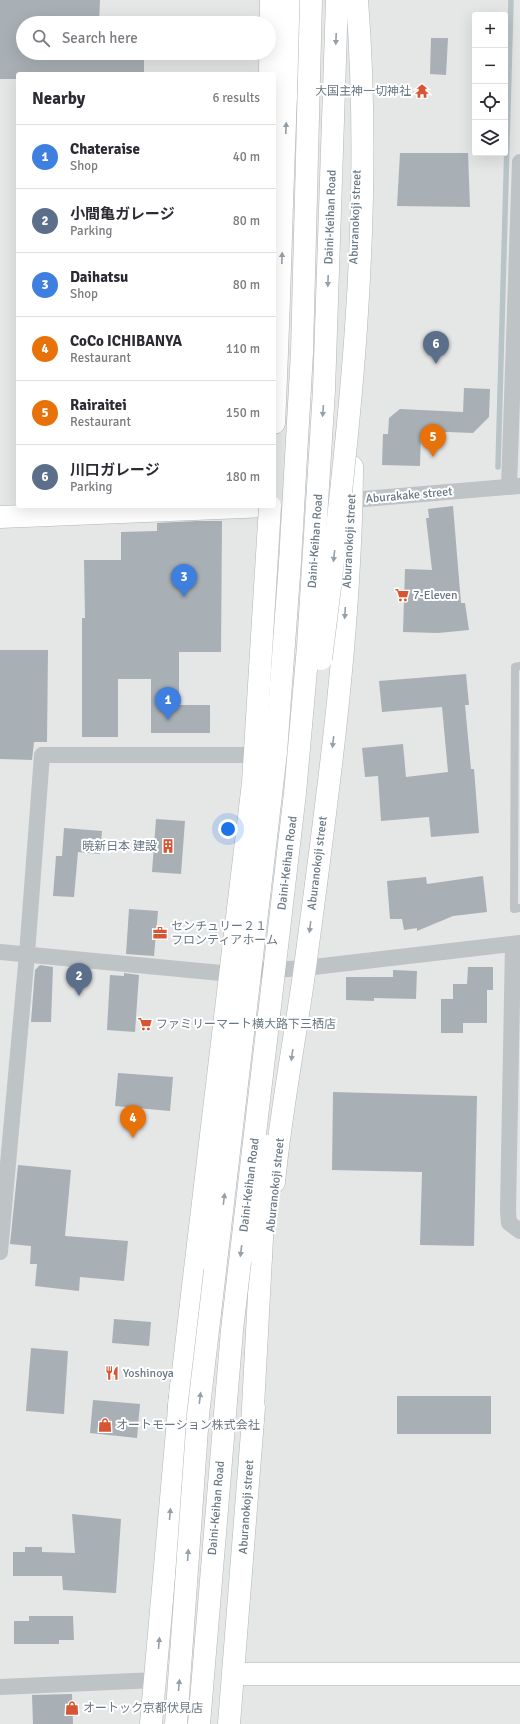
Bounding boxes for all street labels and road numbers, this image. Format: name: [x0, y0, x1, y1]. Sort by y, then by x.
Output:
street label: Daini-Keihan Road: [321, 169, 340, 265]
street label: Aburanokoji street: [346, 170, 365, 265]
street label: Aburakake street: [365, 484, 453, 507]
street label: Daini-Keihan Road: [305, 493, 326, 589]
street label: Aburanokoji street: [340, 493, 359, 589]
street label: Daini-Keihan Road: [274, 815, 301, 911]
street label: Aburanokoji street: [304, 815, 331, 911]
street label: Daini-Keihan Road: [236, 1137, 263, 1233]
street label: Aburanokoji street: [263, 1137, 288, 1233]
street label: Aburanokoji street: [236, 1459, 257, 1555]
street label: Daini-Keihan Road: [205, 1460, 228, 1556]

